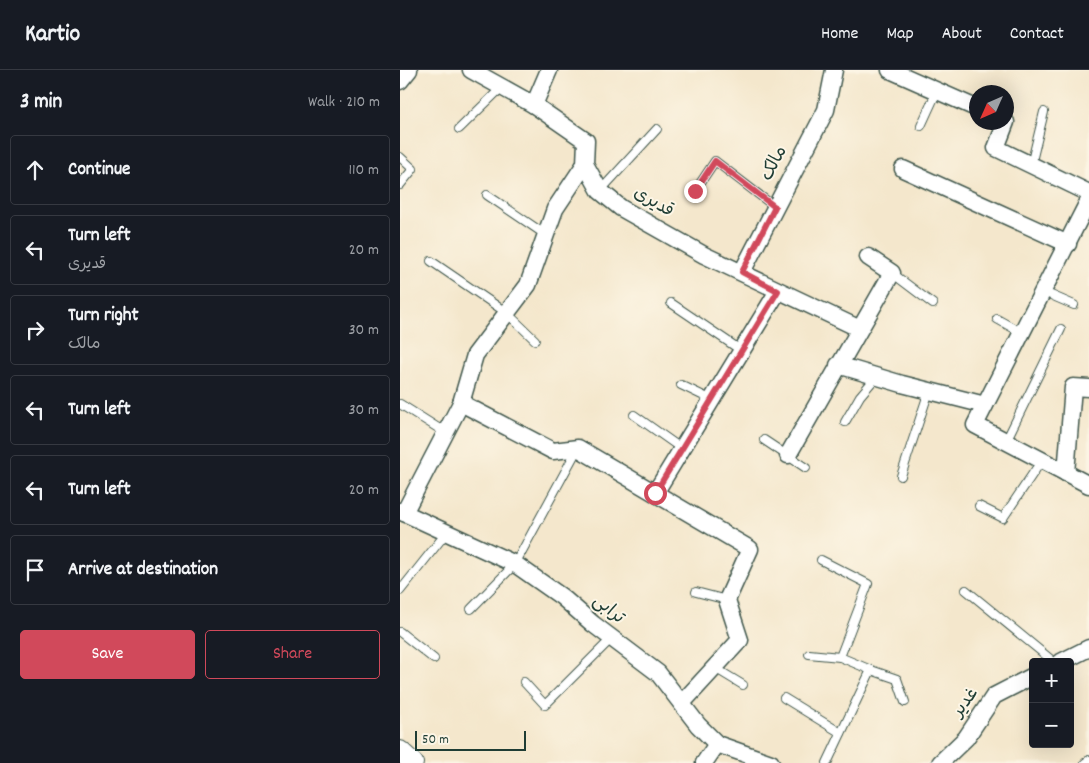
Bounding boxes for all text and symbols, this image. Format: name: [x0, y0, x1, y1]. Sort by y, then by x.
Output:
text: Kartio: [25, 18, 80, 52]
text: Home: [821, 22, 858, 47]
text: Map: [886, 22, 914, 47]
text: About: [942, 22, 982, 47]
text: Contact: [1010, 22, 1064, 47]
north arrow: [969, 85, 1014, 130]
text: 3 min: [20, 88, 62, 118]
text: Walk · 210 m: [308, 91, 380, 114]
street label: مالک: [756, 142, 794, 186]
icon: ahead: [21, 156, 49, 184]
text: Continue: [68, 157, 130, 184]
text: 110 m: [349, 159, 379, 182]
route end: [684, 180, 707, 203]
street label: قدیری: [628, 181, 678, 225]
text: Turn left: [68, 223, 131, 250]
icon: left: [21, 236, 49, 264]
text: 20 m: [349, 239, 379, 262]
text: قدیری: [68, 253, 106, 276]
text: Turn right: [68, 303, 139, 330]
icon: right: [21, 316, 49, 344]
text: 30 m: [349, 319, 379, 342]
text: مالک: [68, 333, 100, 356]
icon: left: [21, 396, 49, 424]
text: Turn left: [68, 397, 131, 424]
text: 30 m: [349, 399, 379, 422]
icon: left: [21, 476, 49, 504]
text: Turn left: [68, 477, 131, 504]
text: 20 m: [349, 479, 379, 502]
route start: [644, 482, 667, 505]
icon: arrive: [21, 556, 49, 584]
text: Arrive at destination: [68, 557, 218, 584]
street label: ترابی: [587, 589, 630, 631]
button: Save: [20, 630, 195, 679]
button: Share: [205, 630, 380, 679]
map controls: [1029, 658, 1074, 748]
button: +: [1029, 658, 1074, 703]
street label: غدیر: [945, 683, 985, 725]
button: −: [1029, 703, 1074, 748]
scale bar: [415, 728, 526, 751]
text: 50 m: [422, 730, 449, 750]

